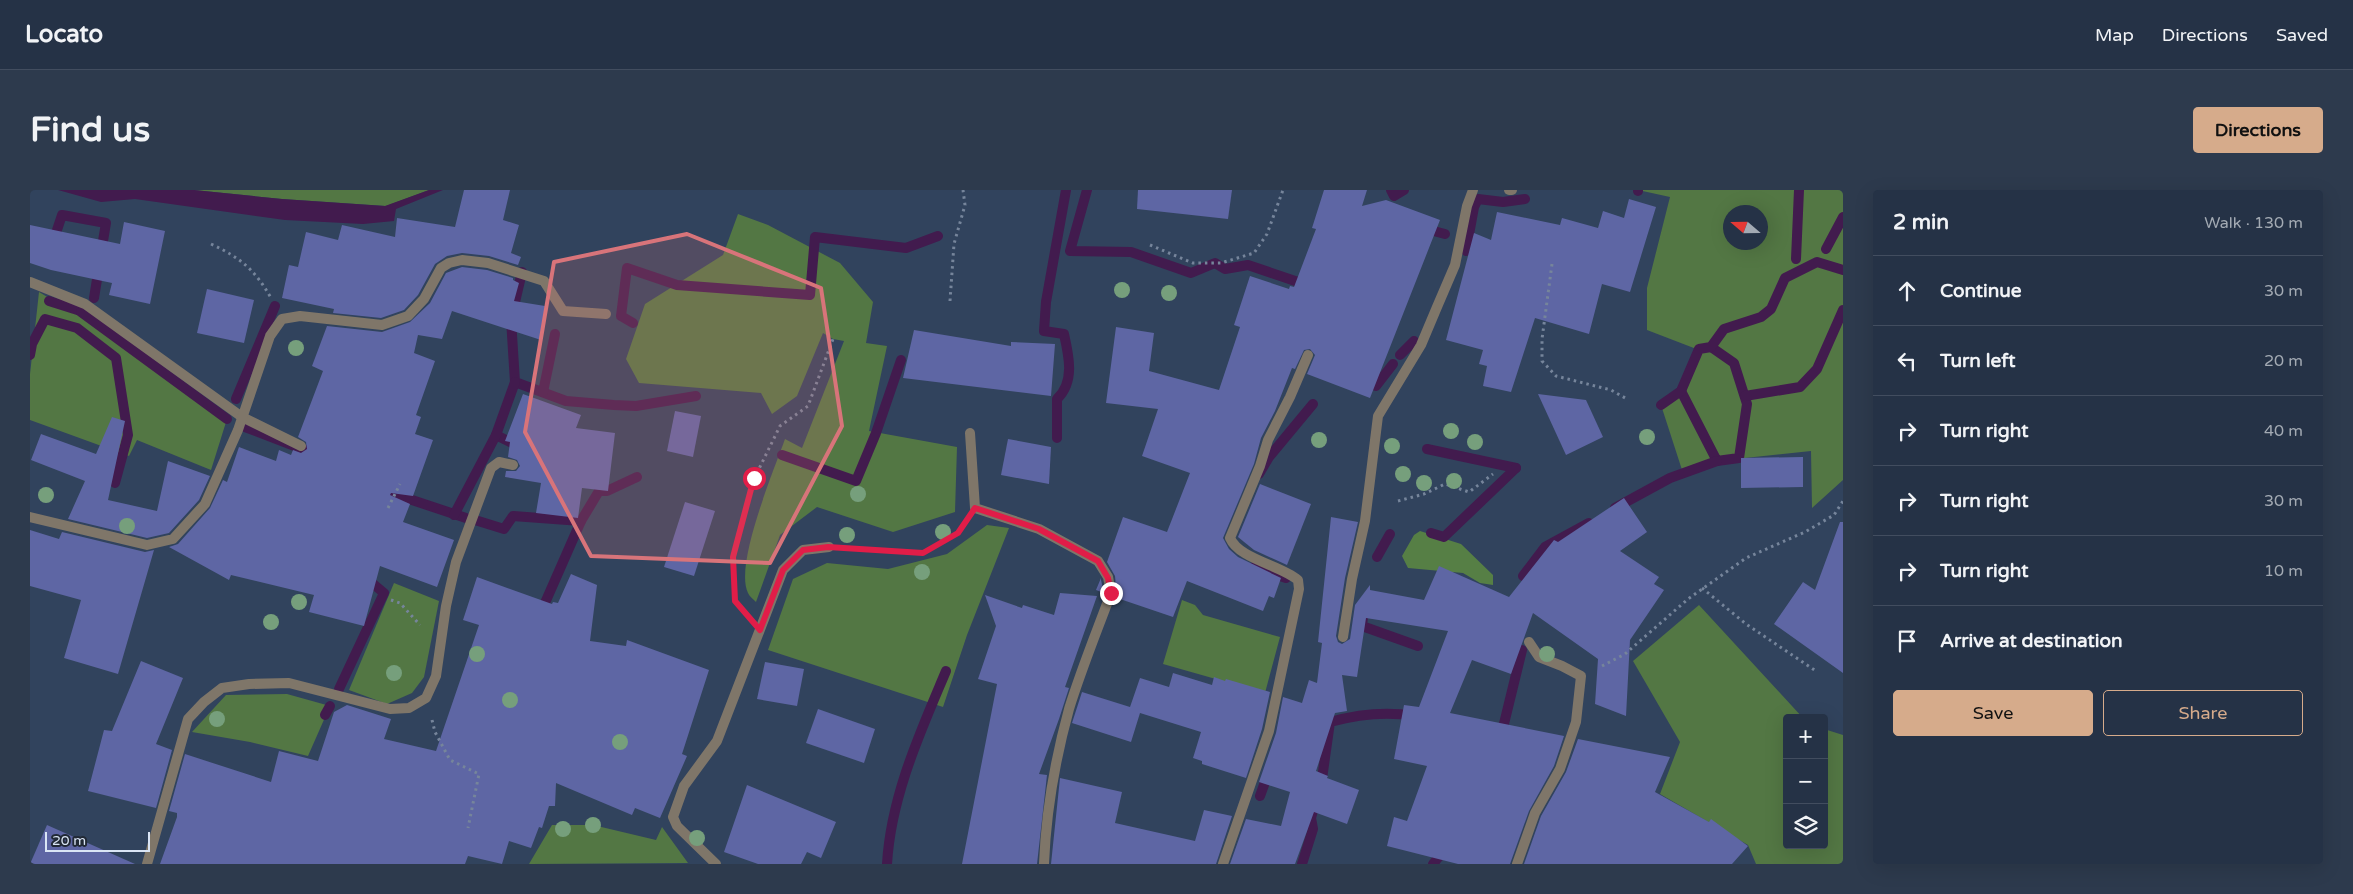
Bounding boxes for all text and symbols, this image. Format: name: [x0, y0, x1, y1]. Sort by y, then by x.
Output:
text: Locato: [25, 20, 103, 49]
text: Map: [2095, 24, 2134, 46]
text: Directions: [2162, 24, 2248, 46]
text: Saved: [2276, 24, 2328, 46]
button: Directions: [2193, 107, 2323, 153]
text: Find us: [30, 109, 150, 151]
north arrow: [1723, 205, 1768, 250]
text: 2 min: [1893, 210, 1949, 235]
text: Walk · 130 m: [2204, 213, 2303, 233]
icon: ahead: [1893, 277, 1921, 305]
text: Continue: [1940, 280, 2022, 302]
text: 30 m: [2264, 281, 2303, 301]
icon: left: [1893, 347, 1921, 375]
text: Turn left: [1940, 350, 2016, 372]
text: 20 m: [2264, 351, 2303, 371]
icon: right: [1893, 417, 1921, 445]
text: Turn right: [1940, 420, 2028, 442]
text: 40 m: [2264, 421, 2303, 441]
route start: [743, 467, 766, 490]
icon: right: [1893, 487, 1921, 515]
text: Turn right: [1940, 490, 2028, 512]
text: 30 m: [2264, 491, 2303, 511]
icon: right: [1893, 557, 1921, 585]
text: Turn right: [1940, 560, 2028, 582]
text: 10 m: [2264, 561, 2303, 581]
route end: [1100, 582, 1123, 605]
icon: arrive: [1893, 627, 1921, 655]
text: Arrive at destination: [1940, 630, 2123, 652]
button: Save: [1893, 690, 2093, 736]
button: Share: [2103, 690, 2303, 736]
map controls: [1783, 714, 1828, 849]
button: +: [1783, 714, 1828, 759]
button: −: [1783, 759, 1828, 804]
button: layers: [1783, 804, 1828, 849]
scale bar: [45, 829, 150, 852]
text: 20 m: [52, 832, 86, 849]

